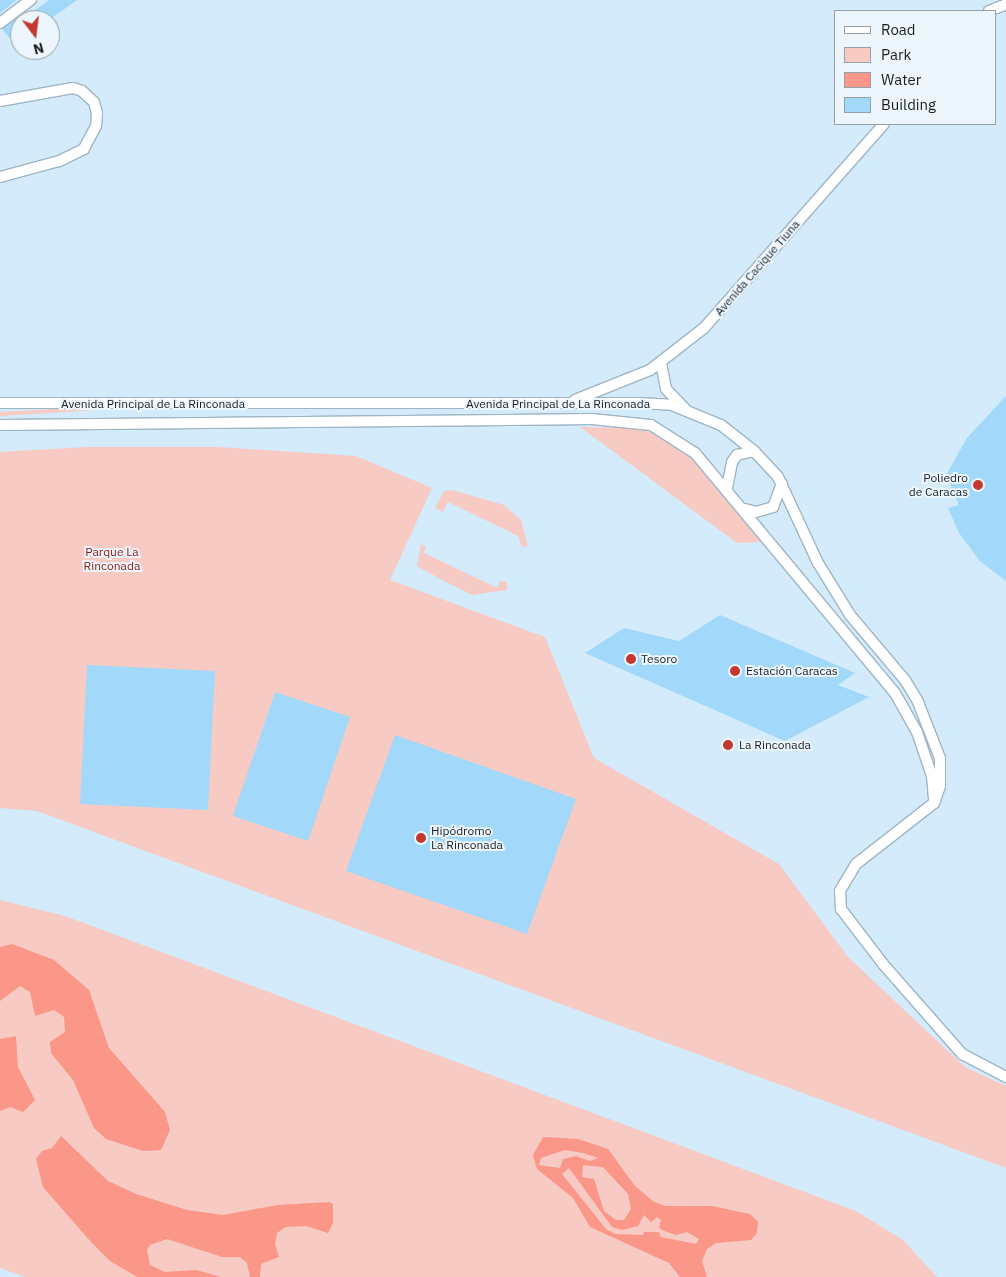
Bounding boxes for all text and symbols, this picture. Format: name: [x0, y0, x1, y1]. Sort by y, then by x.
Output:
north arrow: [10, 10, 60, 60]
legend: [834, 10, 996, 125]
text: Road: [881, 20, 916, 39]
text: N: [31, 39, 46, 59]
text: Park: [881, 45, 911, 64]
text: Water: [881, 70, 921, 89]
text: Building: [881, 95, 936, 114]
street label: Avenida Cacique Tiuna: [712, 217, 802, 319]
street label: Avenida Principal de La Rinconada: [61, 397, 245, 411]
street label: Avenida Principal de La Rinconada: [466, 397, 650, 411]
place label: Poliedro de Caracas: [909, 471, 968, 499]
marker: Poliedro de Caracas: [972, 479, 984, 491]
park label: Parque La Rinconada: [84, 545, 140, 573]
place label: Tesoro: [641, 652, 677, 666]
marker: Tesoro: [625, 653, 637, 665]
marker: Estación Caracas: [728, 664, 742, 678]
place label: Estación Caracas: [746, 664, 838, 678]
marker: La Rinconada: [721, 738, 735, 752]
place label: La Rinconada: [739, 738, 811, 752]
place label: Hipódromo La Rinconada: [431, 824, 503, 852]
marker: Hipódromo La Rinconada: [415, 832, 427, 844]

